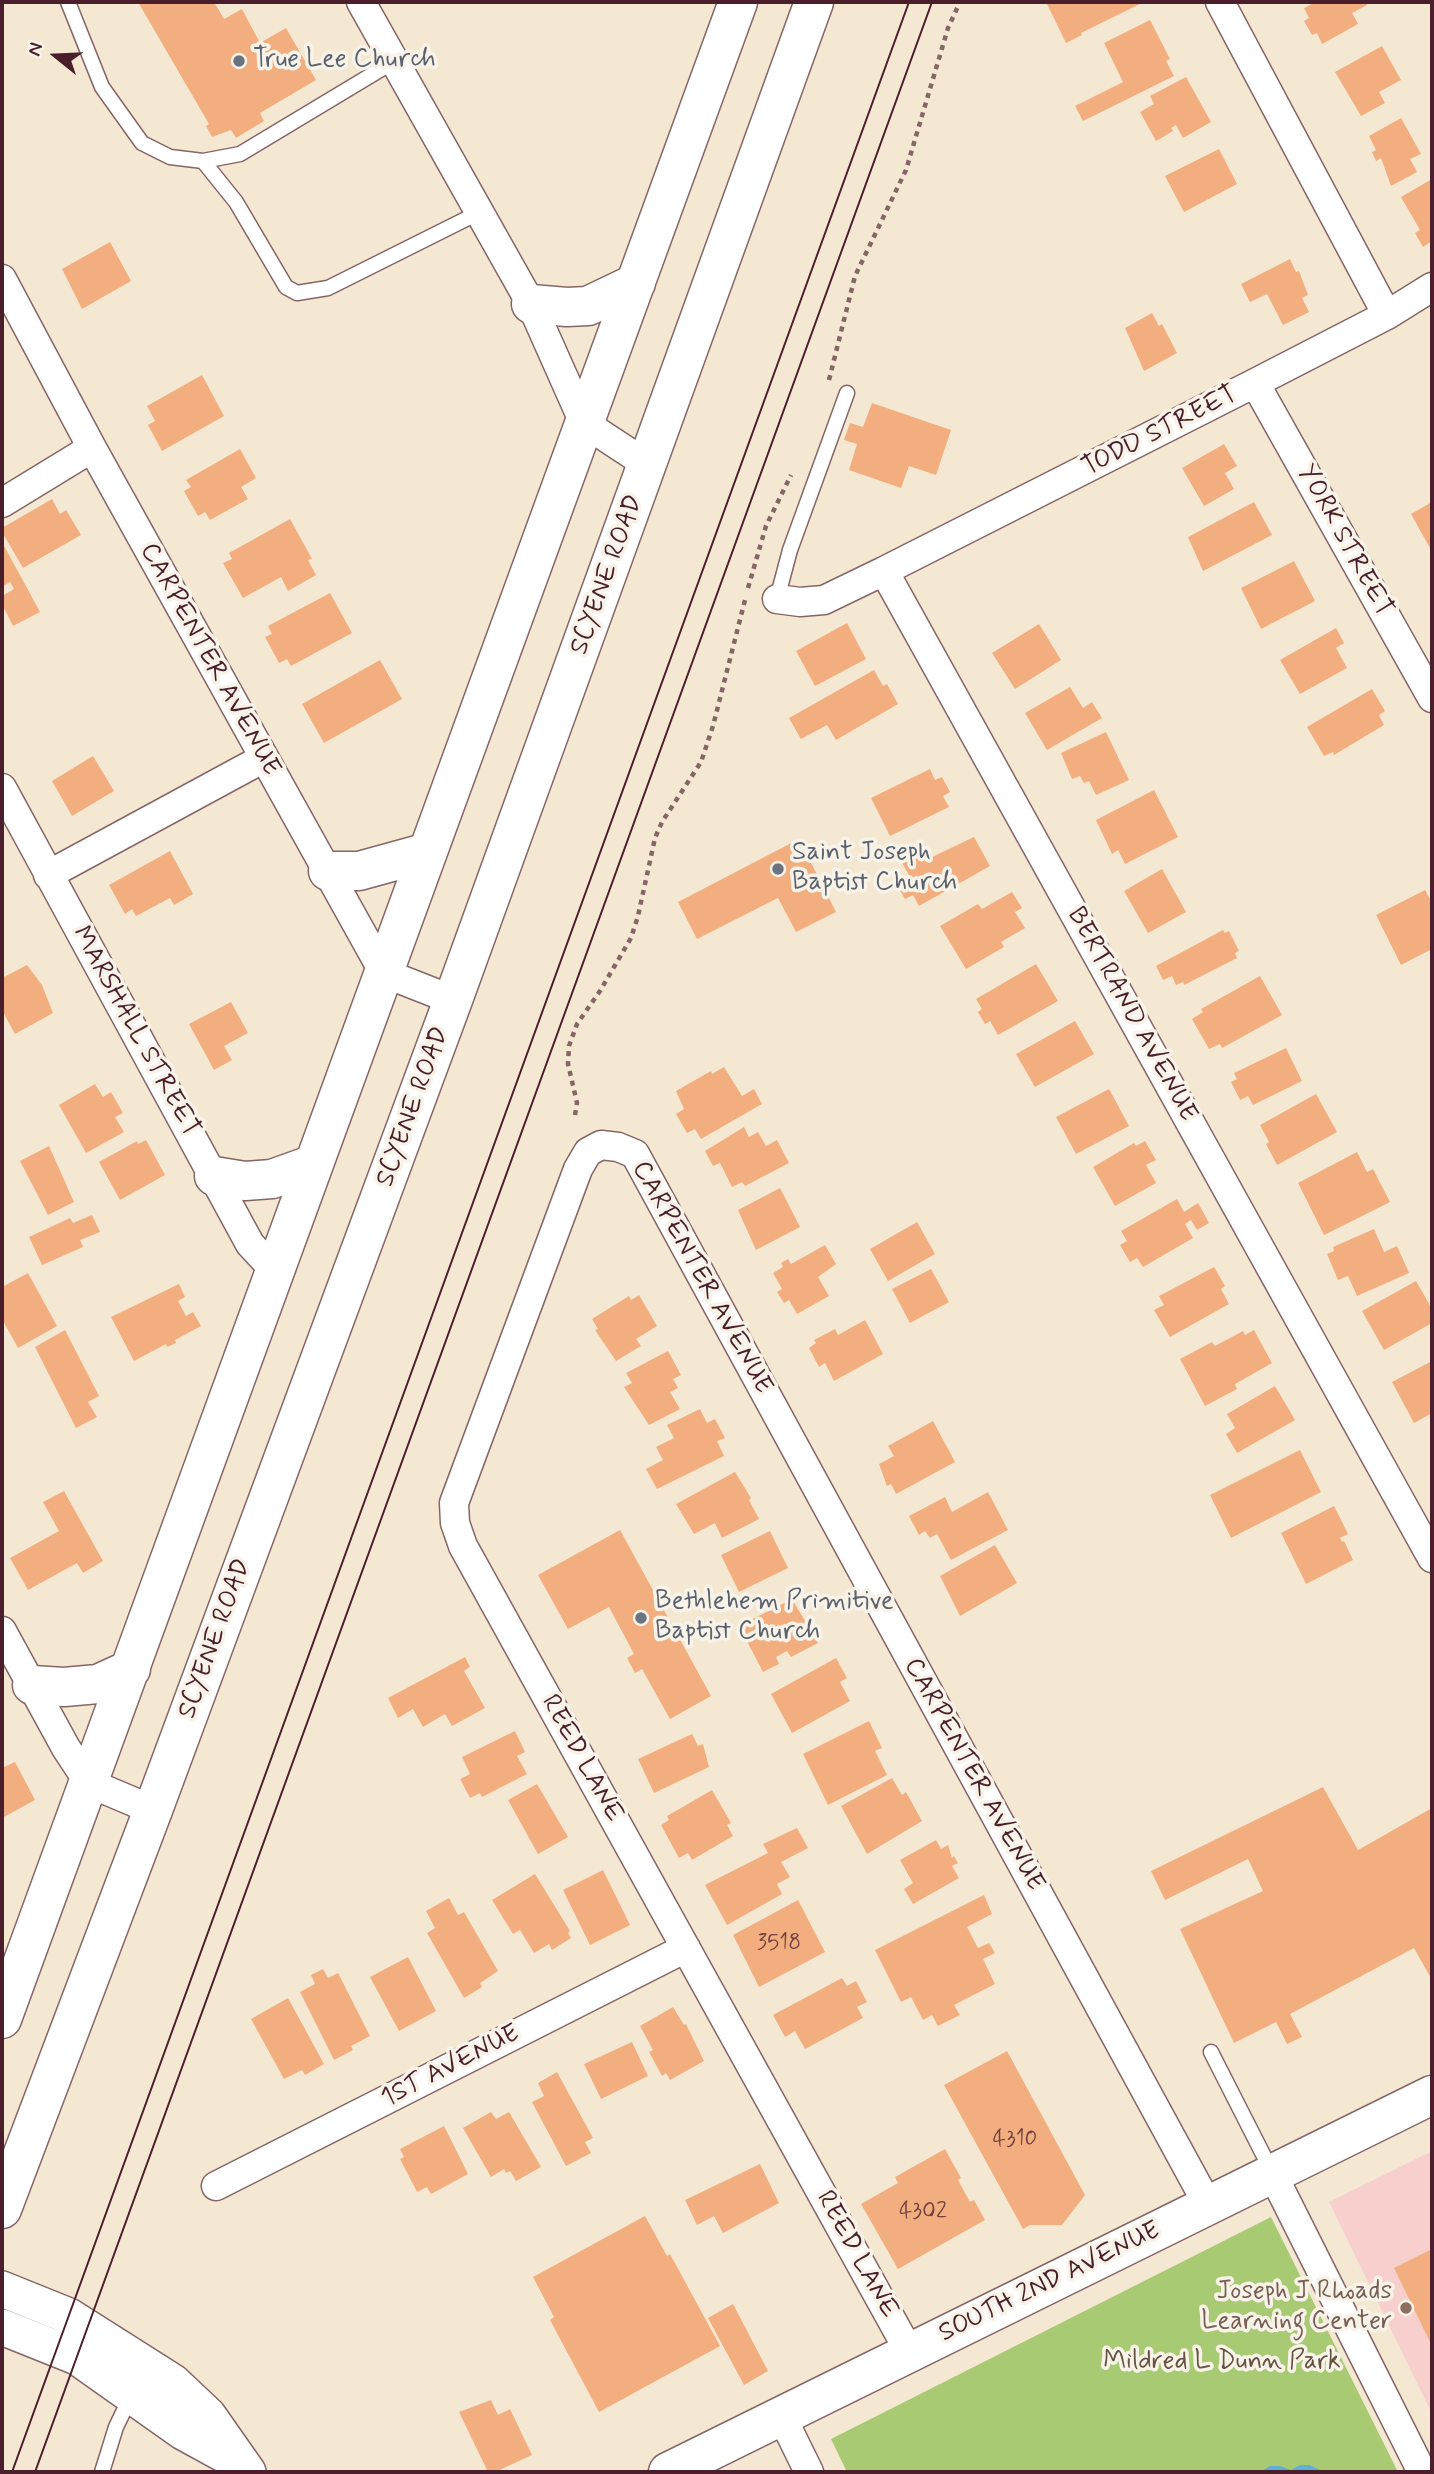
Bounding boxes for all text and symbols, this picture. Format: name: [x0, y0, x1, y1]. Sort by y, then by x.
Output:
north arrow: [21, 21, 91, 91]
text: N: [22, 39, 49, 59]
place label: True Lee Church: [253, 45, 436, 77]
marker: True Lee Church: [231, 53, 247, 69]
street label: TODD STREET: [1077, 380, 1243, 484]
street label: YORK STREET: [1289, 459, 1399, 623]
street label: SCYENE ROAD: [565, 491, 651, 659]
street label: CARPENTER AVENUE: [132, 538, 286, 782]
place label: Saint Joseph Baptist Church: [792, 838, 957, 900]
marker: Saint Joseph Baptist Church: [770, 861, 786, 877]
street label: BERTRAND AVENUE: [1059, 902, 1203, 1128]
street label: MARSHALL STREET: [64, 921, 206, 1143]
street label: SCYENE ROAD: [371, 1023, 457, 1191]
street label: CARPENTER AVENUE: [624, 1156, 778, 1400]
street label: SCYENE ROAD: [173, 1555, 259, 1723]
place label: Bethlehem Primitive Baptist Church: [655, 1587, 893, 1648]
marker: Bethlehem Primitive Baptist Church: [633, 1610, 649, 1626]
street label: CARPENTER AVENUE: [896, 1653, 1050, 1897]
street label: REED LANE: [533, 1690, 629, 1828]
house number: 3518: [757, 1930, 801, 1958]
street label: 1ST AVENUE: [377, 2019, 525, 2115]
house number: 4310: [993, 2126, 1037, 2154]
street label: REED LANE: [808, 2186, 904, 2324]
house number: 4302: [899, 2198, 947, 2226]
street label: SOUTH 2ND AVENUE: [934, 2216, 1166, 2350]
place label: Joseph J Rhoads Learning Center: [1201, 2277, 1392, 2338]
marker: Joseph J Rhoads Learning Center: [1398, 2300, 1414, 2316]
park label: Mildred L Dunn Park: [1103, 2347, 1341, 2379]

